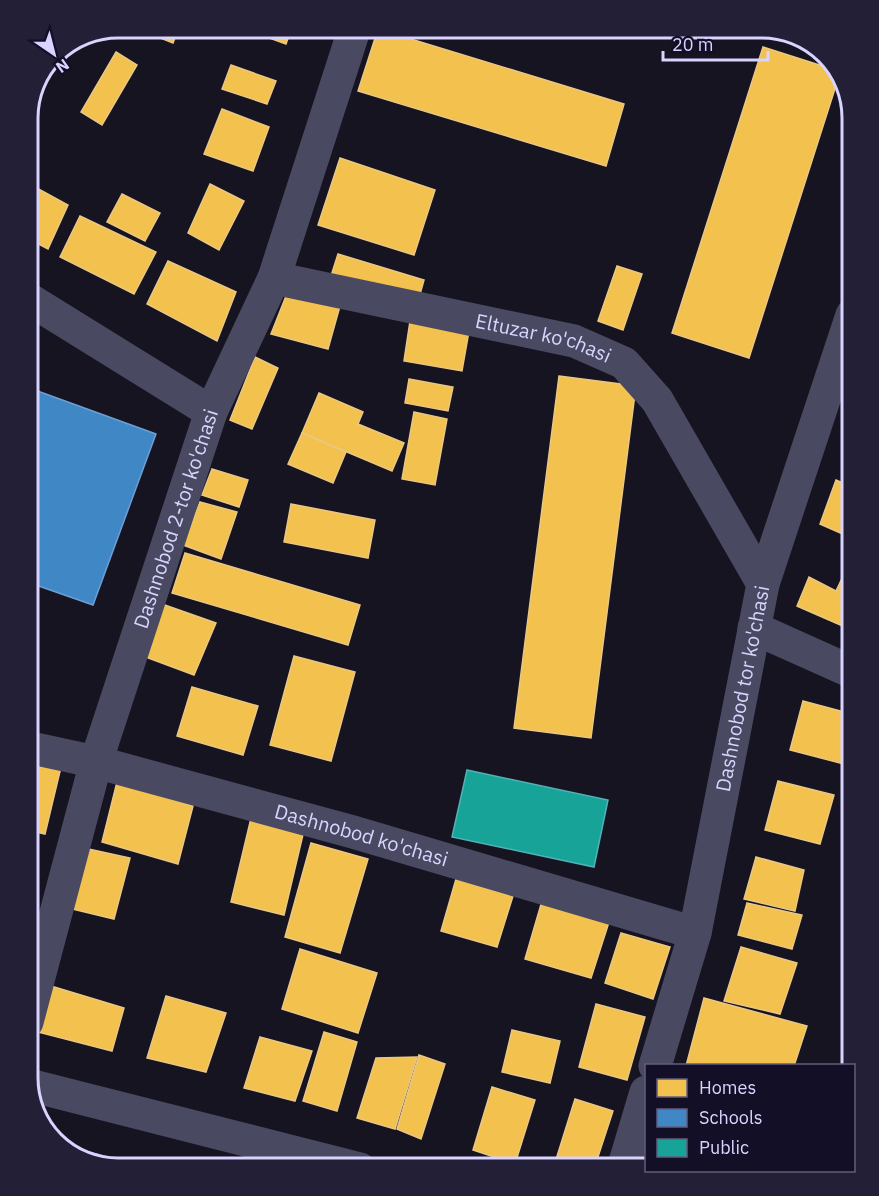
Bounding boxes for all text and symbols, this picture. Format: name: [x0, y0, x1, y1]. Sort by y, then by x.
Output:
north arrow: [24, 24, 84, 84]
scale bar: [663, 24, 768, 62]
text: 20 m: [672, 33, 714, 56]
text: N: [52, 55, 73, 78]
street label: Eltuzar ko'chasi: [473, 307, 616, 369]
street label: Dashnobod 2-tor ko'chasi: [127, 405, 224, 632]
street label: Dashnobod tor ko'chasi: [709, 583, 775, 794]
street label: Dashnobod ko'chasi: [272, 797, 452, 872]
legend: [645, 1064, 855, 1172]
text: Homes: [699, 1076, 756, 1099]
text: Schools: [699, 1106, 763, 1129]
text: Public: [699, 1136, 749, 1159]

